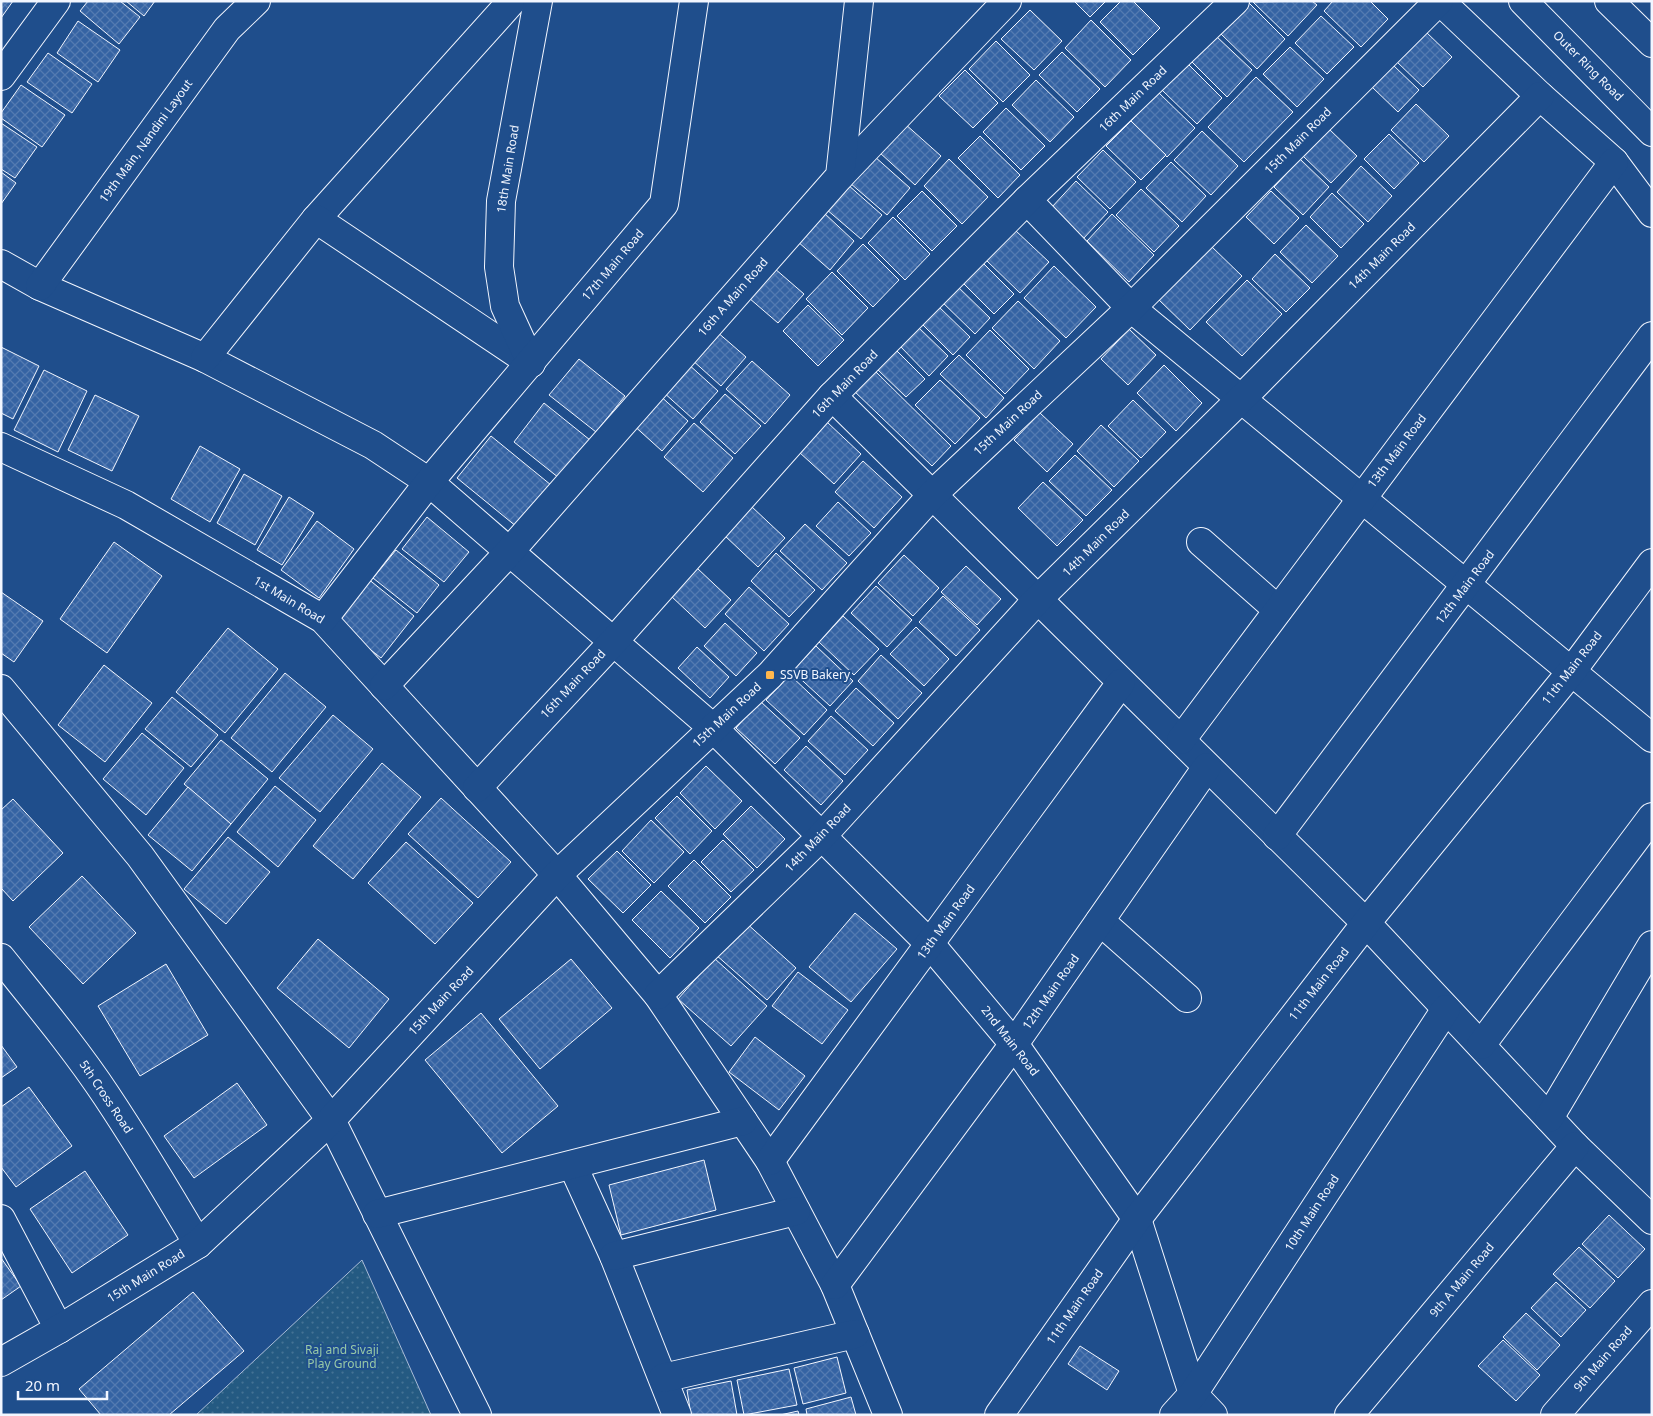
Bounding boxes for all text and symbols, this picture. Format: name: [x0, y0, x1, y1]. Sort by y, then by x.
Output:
street label: Outer Ring Road: [1549, 27, 1627, 105]
street label: 16th Main Road: [1095, 62, 1170, 136]
street label: 19th Main, Nandini Layout: [95, 75, 197, 206]
street label: 15th Main Road: [1260, 103, 1335, 178]
street label: 18th Main Road: [492, 124, 523, 214]
street label: 14th Main Road: [1344, 218, 1419, 293]
street label: 17th Main Road: [578, 225, 648, 304]
street label: 16th A Main Road: [694, 254, 772, 340]
street label: 16th Main Road: [808, 346, 882, 421]
street label: 15th Main Road: [969, 386, 1046, 459]
street label: 13th Main Road: [1363, 410, 1430, 491]
street label: 14th Main Road: [1058, 505, 1133, 580]
street label: 12th Main Road: [1431, 546, 1498, 627]
street label: 1st Main Road: [251, 572, 328, 627]
street label: 11th Main Road: [1538, 628, 1606, 708]
street label: 16th Main Road: [536, 645, 609, 722]
place label: SSVB Bakery: [780, 666, 851, 683]
marker: SSVB Bakery: [764, 669, 776, 681]
street label: 15th Main Road: [688, 678, 765, 751]
street label: 14th Main Road: [781, 800, 855, 875]
street label: 13th Main Road: [913, 881, 979, 963]
street label: 11th Main Road: [1285, 944, 1353, 1024]
street label: 12th Main Road: [1018, 951, 1083, 1033]
street label: 15th Main Road: [404, 962, 477, 1039]
street label: 2nd Main Road: [978, 1002, 1043, 1079]
street label: 5th Cross Road: [76, 1057, 137, 1137]
street label: 10th Main Road: [1280, 1171, 1343, 1255]
street label: 9th A Main Road: [1425, 1239, 1498, 1321]
street label: 15th Main Road: [104, 1245, 188, 1306]
street label: 11th Main Road: [1042, 1266, 1107, 1348]
street label: 9th Main Road: [1569, 1322, 1636, 1395]
park label: Raj and Sivaji Play Ground: [305, 1341, 379, 1372]
scale bar: [18, 1368, 106, 1400]
text: 20 m: [25, 1375, 60, 1395]

